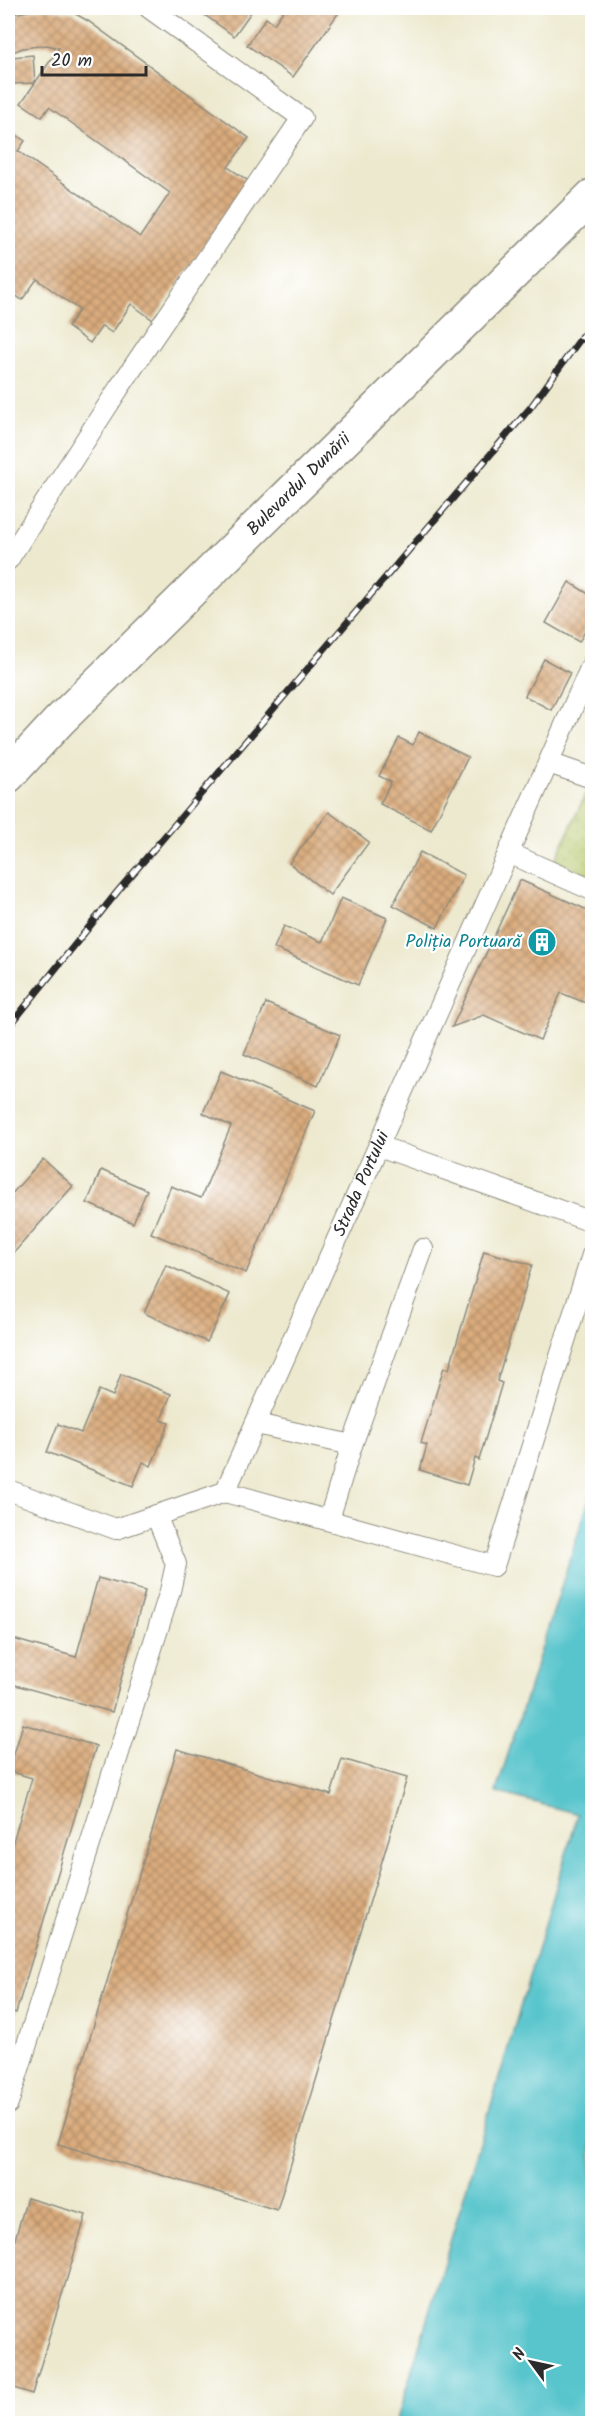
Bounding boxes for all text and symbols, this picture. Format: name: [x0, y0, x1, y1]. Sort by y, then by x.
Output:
scale bar: [42, 39, 146, 77]
text: 20 m: [51, 47, 92, 76]
street label: Bulevardul Dunării: [240, 426, 359, 543]
building icon: Poliția Portuară: [526, 926, 558, 958]
place label: Poliția Portuară: [405, 928, 522, 957]
street label: Strada Portului: [326, 1126, 398, 1241]
north arrow: [501, 2332, 561, 2392]
text: N: [506, 2344, 533, 2366]

